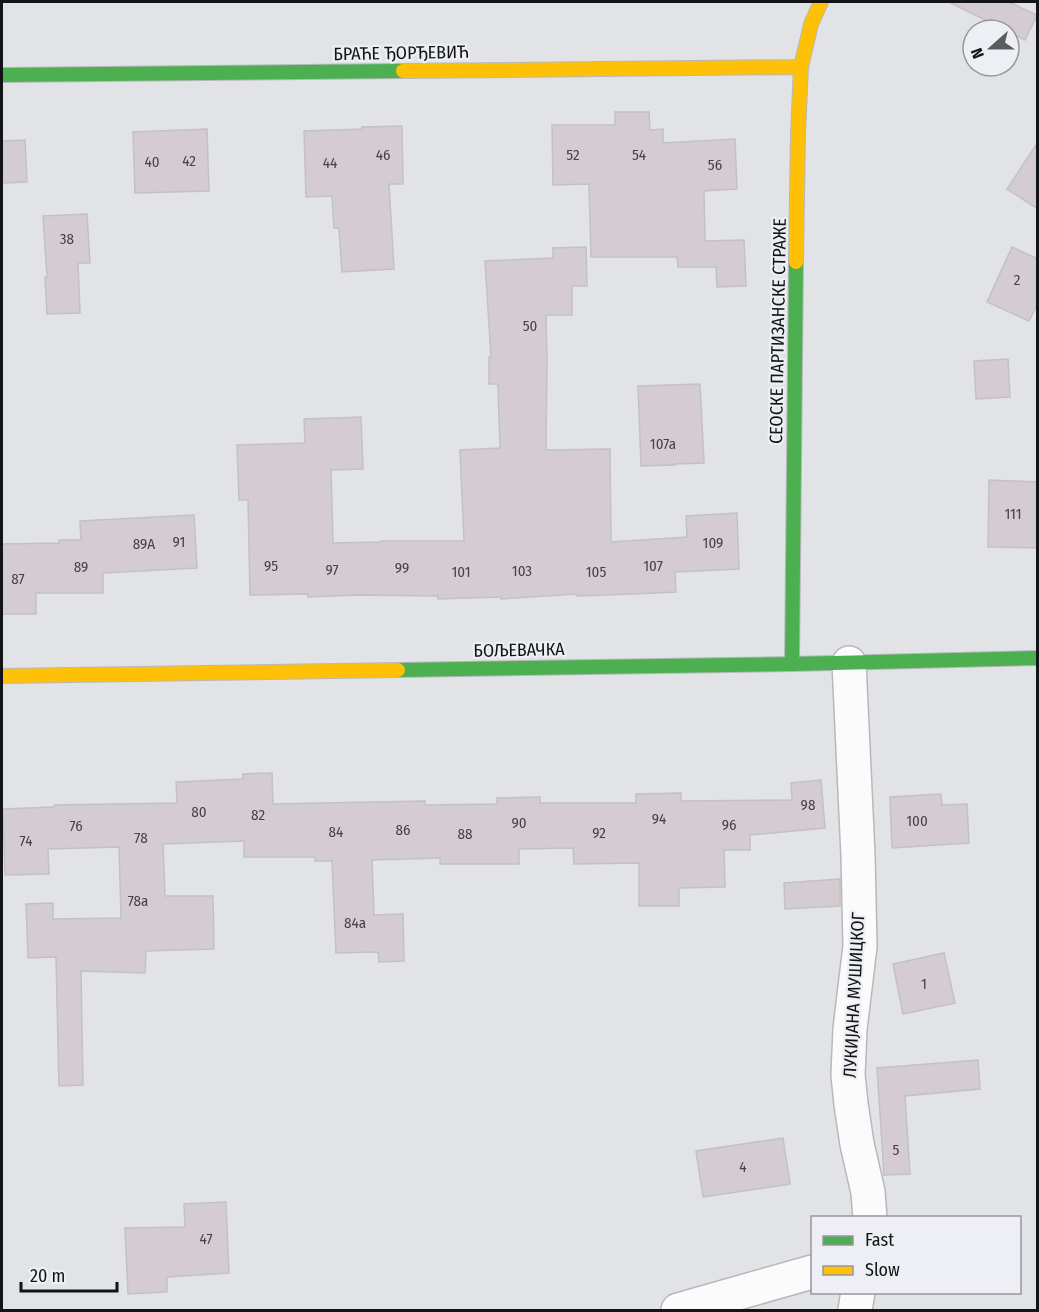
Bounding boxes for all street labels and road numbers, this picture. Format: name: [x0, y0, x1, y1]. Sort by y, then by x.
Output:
street label: БРАЋЕ ЂОРЂЕВИЋ: [333, 41, 469, 65]
street label: СЕОСКЕ ПАРТИЗАНСКЕ СТРАЖЕ: [765, 218, 791, 444]
street label: БОЉЕВАЧКА: [473, 638, 565, 662]
street label: ЛУКИЈАНА МУШИЦКОГ: [839, 911, 869, 1078]

